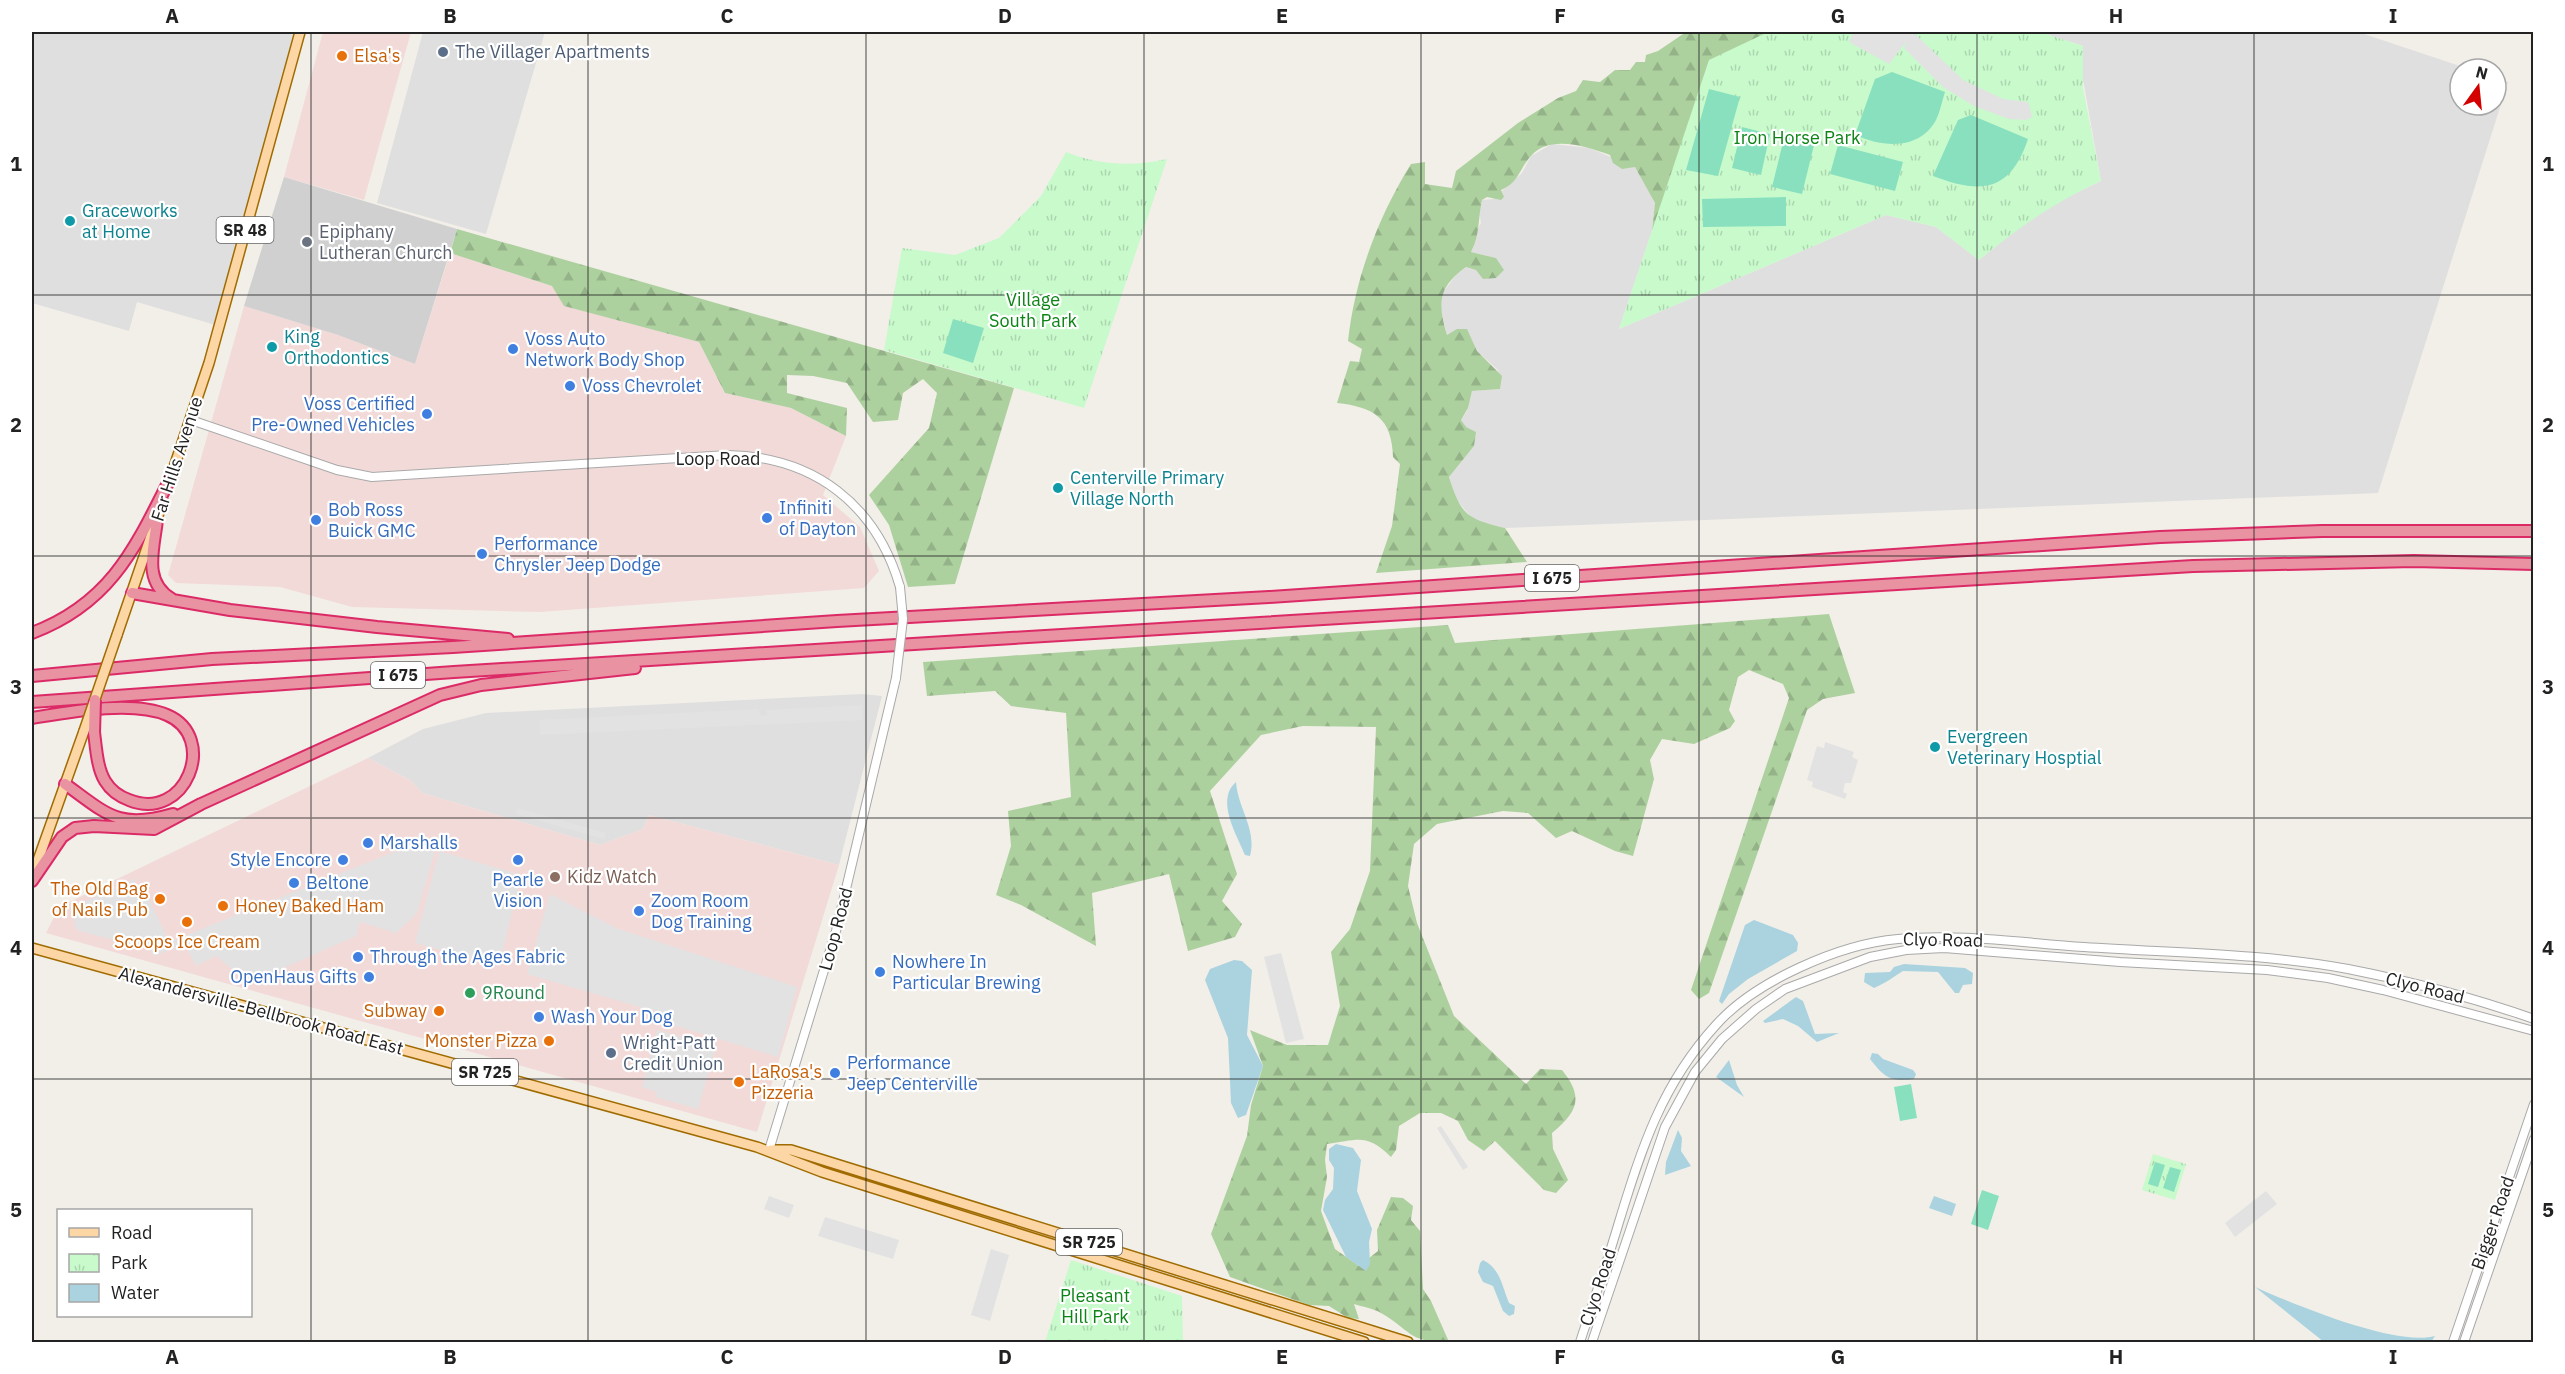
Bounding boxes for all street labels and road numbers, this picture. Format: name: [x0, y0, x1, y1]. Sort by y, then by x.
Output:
road number: SR 48: [216, 217, 274, 243]
street label: Far Hills Avenue: [146, 393, 208, 524]
street label: Loop Road: [675, 447, 761, 470]
road number: I 675: [1525, 565, 1579, 591]
road number: I 675: [371, 662, 425, 688]
street label: Loop Road: [813, 885, 858, 973]
street label: Clyo Road: [1903, 927, 1983, 952]
street label: Alexandersville-Bellbrook Road East: [116, 961, 406, 1060]
street label: Clyo Road: [2383, 967, 2467, 1008]
road number: SR 725: [452, 1059, 518, 1085]
street label: Bigger Road: [2466, 1173, 2519, 1273]
road number: SR 725: [1056, 1229, 1122, 1255]
street label: Clyo Road: [1574, 1245, 1621, 1329]

